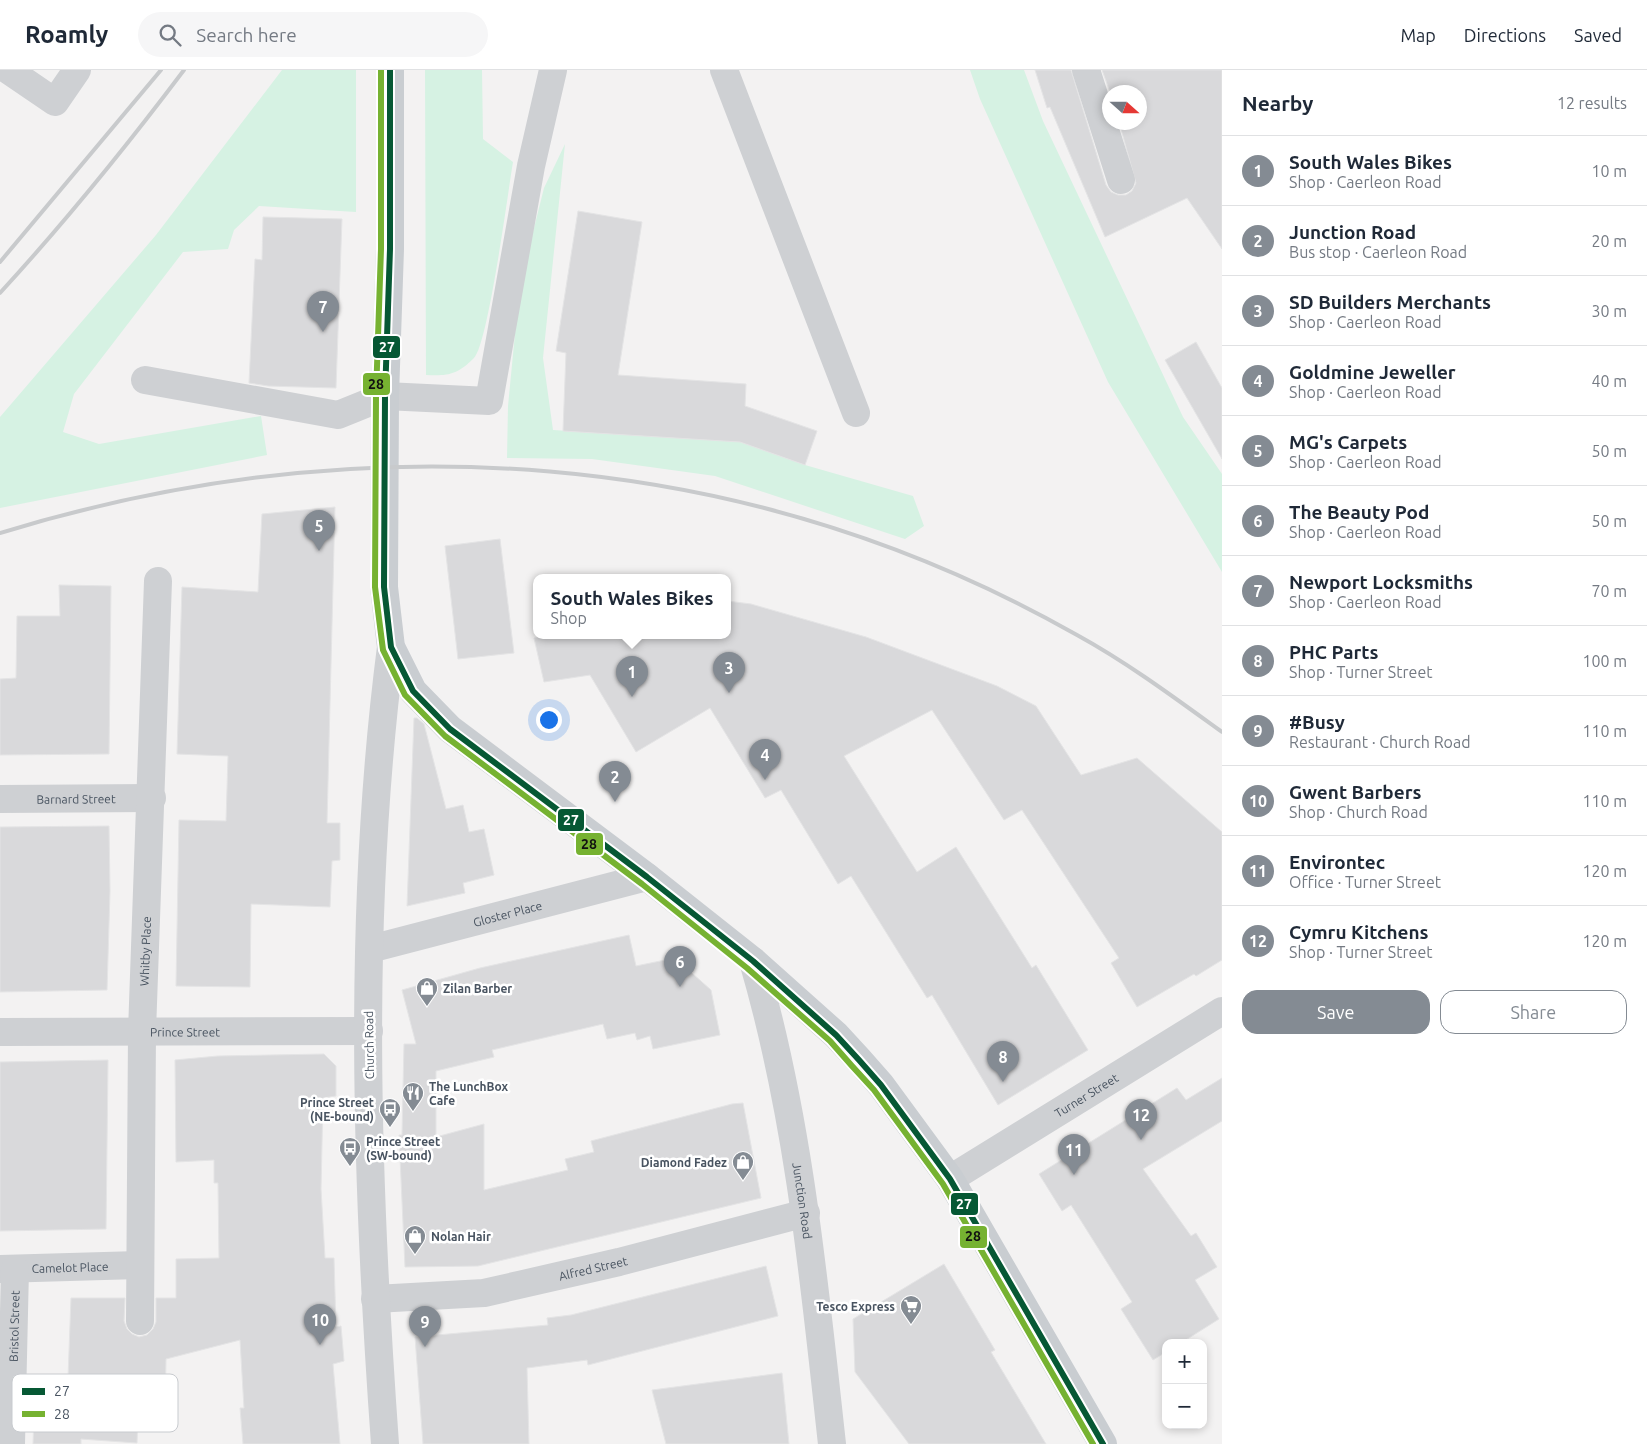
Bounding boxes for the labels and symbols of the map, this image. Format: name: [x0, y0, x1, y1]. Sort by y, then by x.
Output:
north arrow: [1102, 85, 1147, 130]
pin: 7: [307, 291, 339, 332]
line badge: 27: [372, 335, 401, 359]
text: 27: [379, 339, 395, 355]
line badge: 28: [362, 372, 391, 396]
text: 28: [368, 376, 384, 392]
pin: 5: [303, 510, 335, 551]
pin: 3: [713, 652, 745, 693]
pin: 1: [616, 656, 648, 697]
your location: [536, 707, 562, 733]
pin: 4: [749, 739, 781, 780]
pin: 2: [599, 761, 631, 802]
street label: Barnard Street: [36, 792, 116, 805]
line badge: 27: [557, 808, 585, 832]
text: 27: [563, 812, 579, 828]
line badge: 28: [575, 832, 604, 856]
text: 28: [581, 836, 597, 852]
street label: Gloster Place: [472, 898, 543, 928]
street label: Whitby Place: [137, 916, 153, 986]
pin: 6: [664, 946, 696, 987]
shop icon: Zilan Barber: [415, 976, 439, 1007]
place label: Zilan Barber: [443, 982, 512, 995]
street label: Church Road: [362, 1011, 376, 1079]
street label: Prince Street: [150, 1025, 220, 1038]
pin: 8: [987, 1041, 1019, 1082]
street label: Turner Street: [1052, 1070, 1120, 1119]
place label: The LunchBox Cafe: [429, 1080, 509, 1107]
restaurant icon: The LunchBox Cafe: [401, 1081, 425, 1112]
place label: Prince Street (NE-bound): [300, 1096, 374, 1124]
bus stop icon: Prince Street (NE-bound): [378, 1097, 402, 1128]
pin: 12: [1125, 1099, 1157, 1140]
pin: 11: [1058, 1134, 1090, 1175]
place label: Prince Street (SW-bound): [366, 1135, 440, 1163]
bus stop icon: Prince Street (SW-bound): [338, 1136, 362, 1167]
shop icon: Diamond Fadez: [731, 1150, 755, 1181]
place label: Diamond Fadez: [641, 1156, 727, 1169]
street label: Junction Road: [791, 1161, 815, 1240]
line badge: 27: [950, 1192, 979, 1216]
text: 27: [956, 1196, 972, 1212]
shop icon: Nolan Hair: [403, 1224, 427, 1255]
line badge: 28: [959, 1225, 988, 1249]
text: 28: [965, 1228, 981, 1244]
place label: Nolan Hair: [431, 1230, 491, 1243]
street label: Alfred Street: [557, 1254, 629, 1282]
street label: Camelot Place: [31, 1259, 109, 1275]
street label: Bristol Street: [6, 1290, 21, 1362]
supermarket icon: Tesco Express: [899, 1294, 923, 1325]
place label: Tesco Express: [816, 1300, 895, 1313]
pin: 10: [304, 1304, 336, 1345]
pin: 9: [409, 1306, 441, 1347]
legend: [12, 1374, 178, 1432]
text: 27: [54, 1383, 70, 1399]
text: 28: [54, 1406, 70, 1422]

